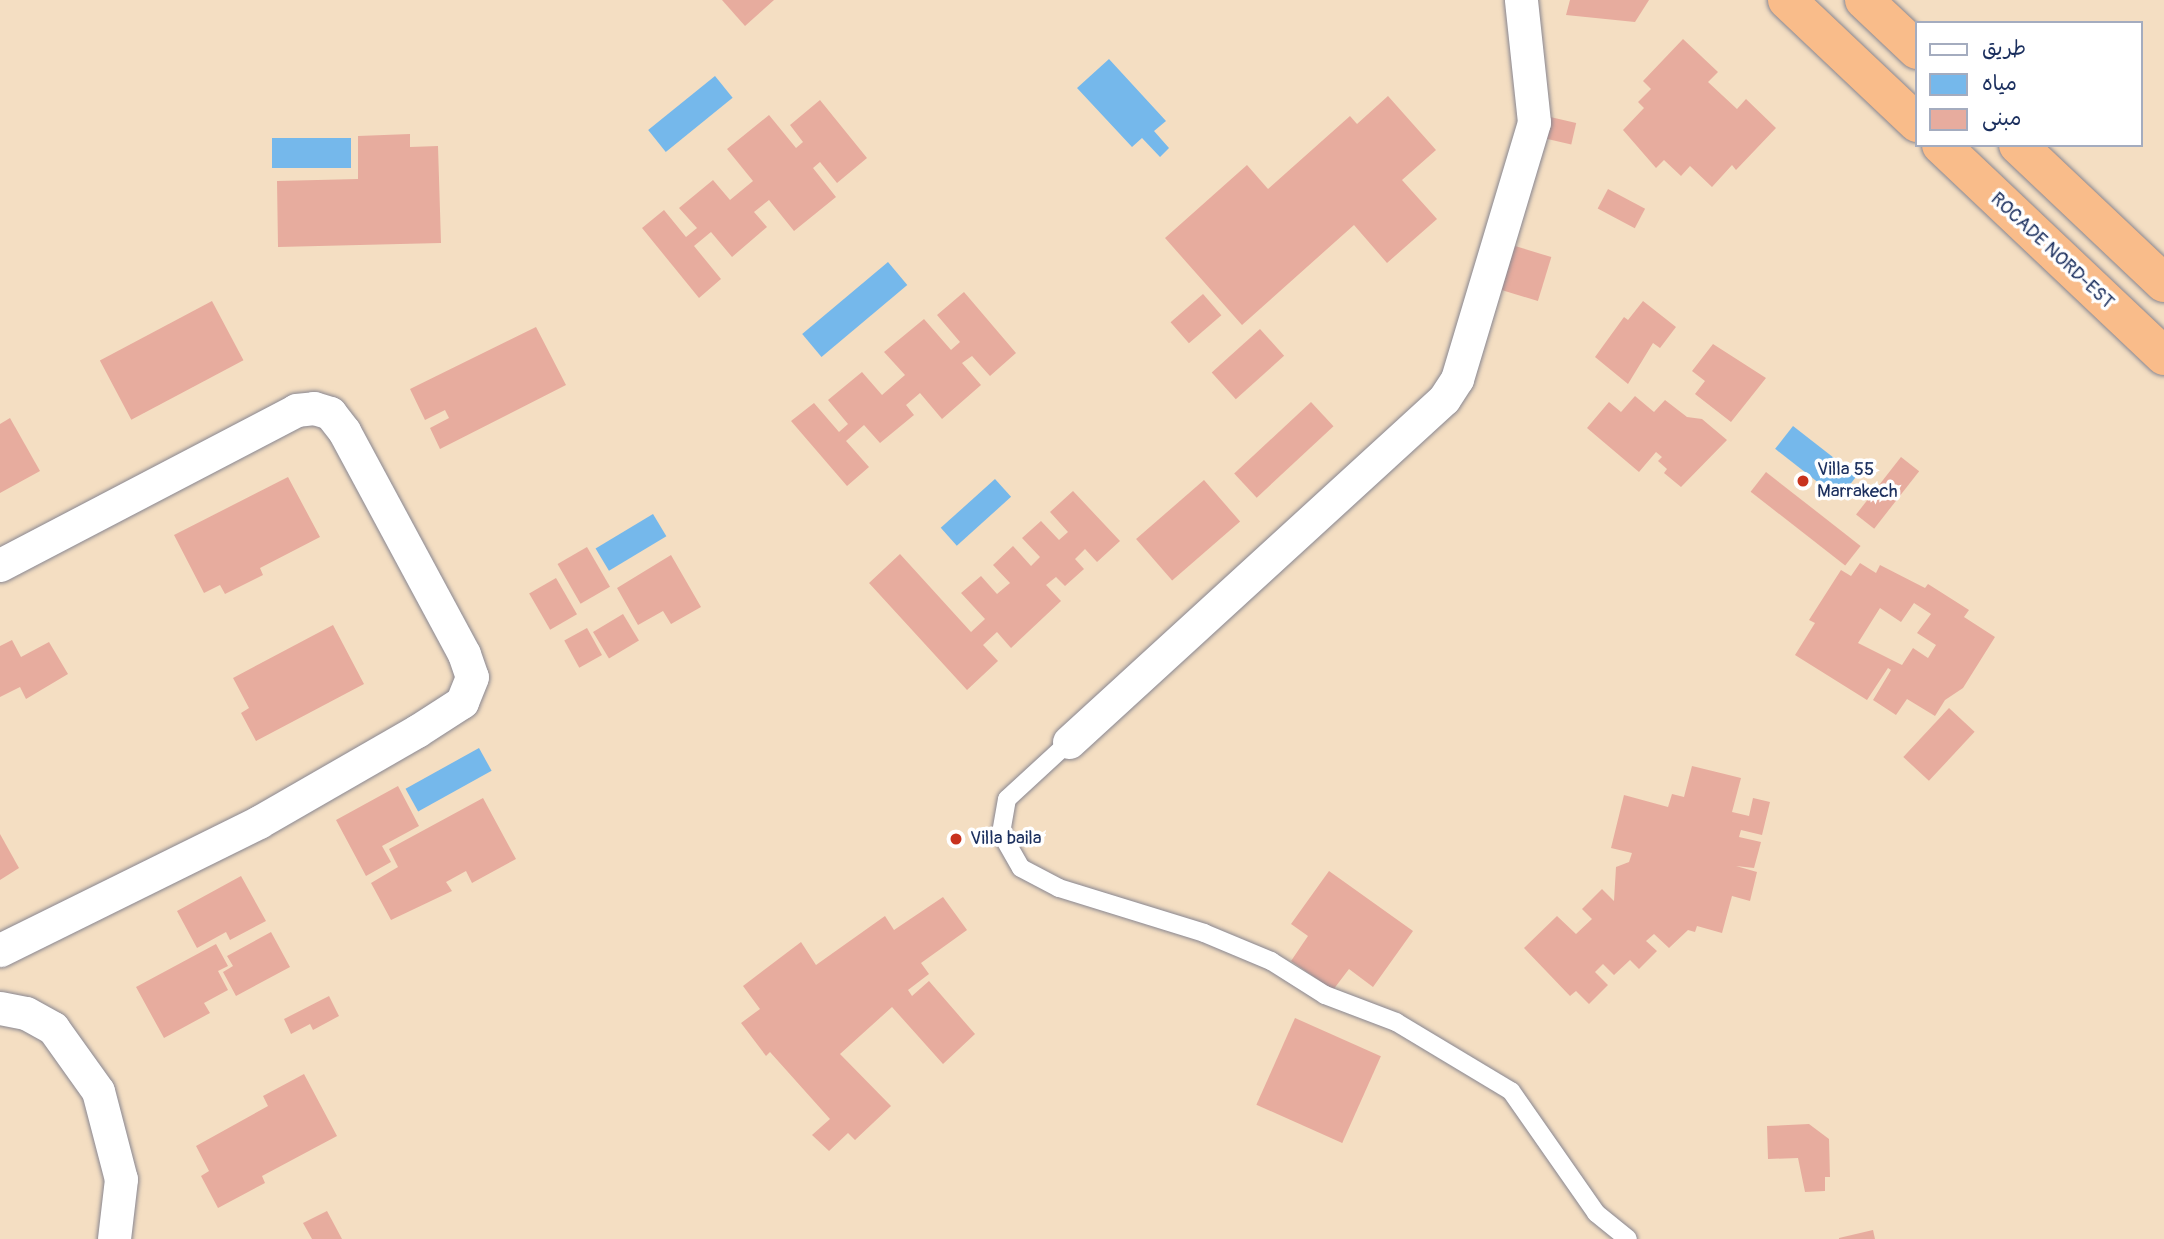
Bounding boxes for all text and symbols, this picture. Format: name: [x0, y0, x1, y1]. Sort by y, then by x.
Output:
legend: [1916, 21, 2143, 147]
text: طريق: [1982, 35, 2026, 62]
text: مياه: [1982, 70, 2017, 97]
text: مبنى: [1982, 105, 2021, 132]
street label: ROCADE NORD-EST: [1986, 188, 2118, 314]
place label: Villa 55 Marrakech: [1817, 459, 1898, 503]
marker: Villa 55 Marrakech: [1795, 473, 1811, 489]
place label: Villa baila: [970, 828, 1042, 850]
marker: Villa baila: [948, 831, 964, 847]

